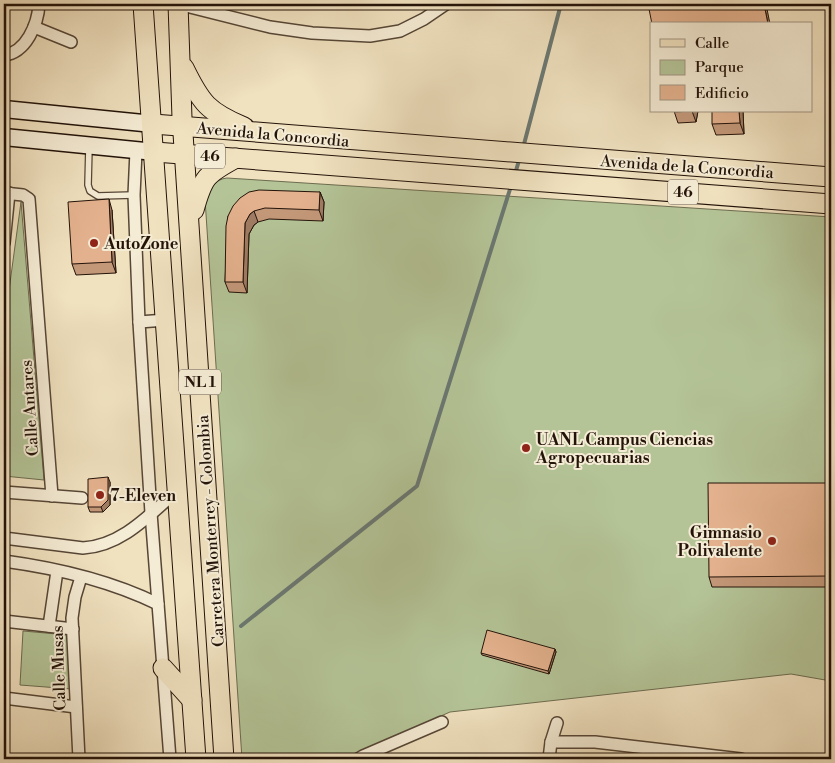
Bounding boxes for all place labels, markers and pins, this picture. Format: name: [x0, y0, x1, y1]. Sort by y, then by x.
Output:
place label: AutoZone: [103, 234, 179, 254]
marker: AutoZone: [88, 237, 100, 249]
place label: UANL Campus Ciencias Agropecuarias: [535, 430, 713, 468]
marker: UANL Campus Ciencias Agropecuarias: [520, 442, 532, 454]
place label: 7-Eleven: [110, 486, 176, 506]
marker: 7-Eleven: [94, 489, 106, 501]
place label: Gimnasio Polivalente: [677, 523, 762, 561]
marker: Gimnasio Polivalente: [766, 535, 778, 547]

